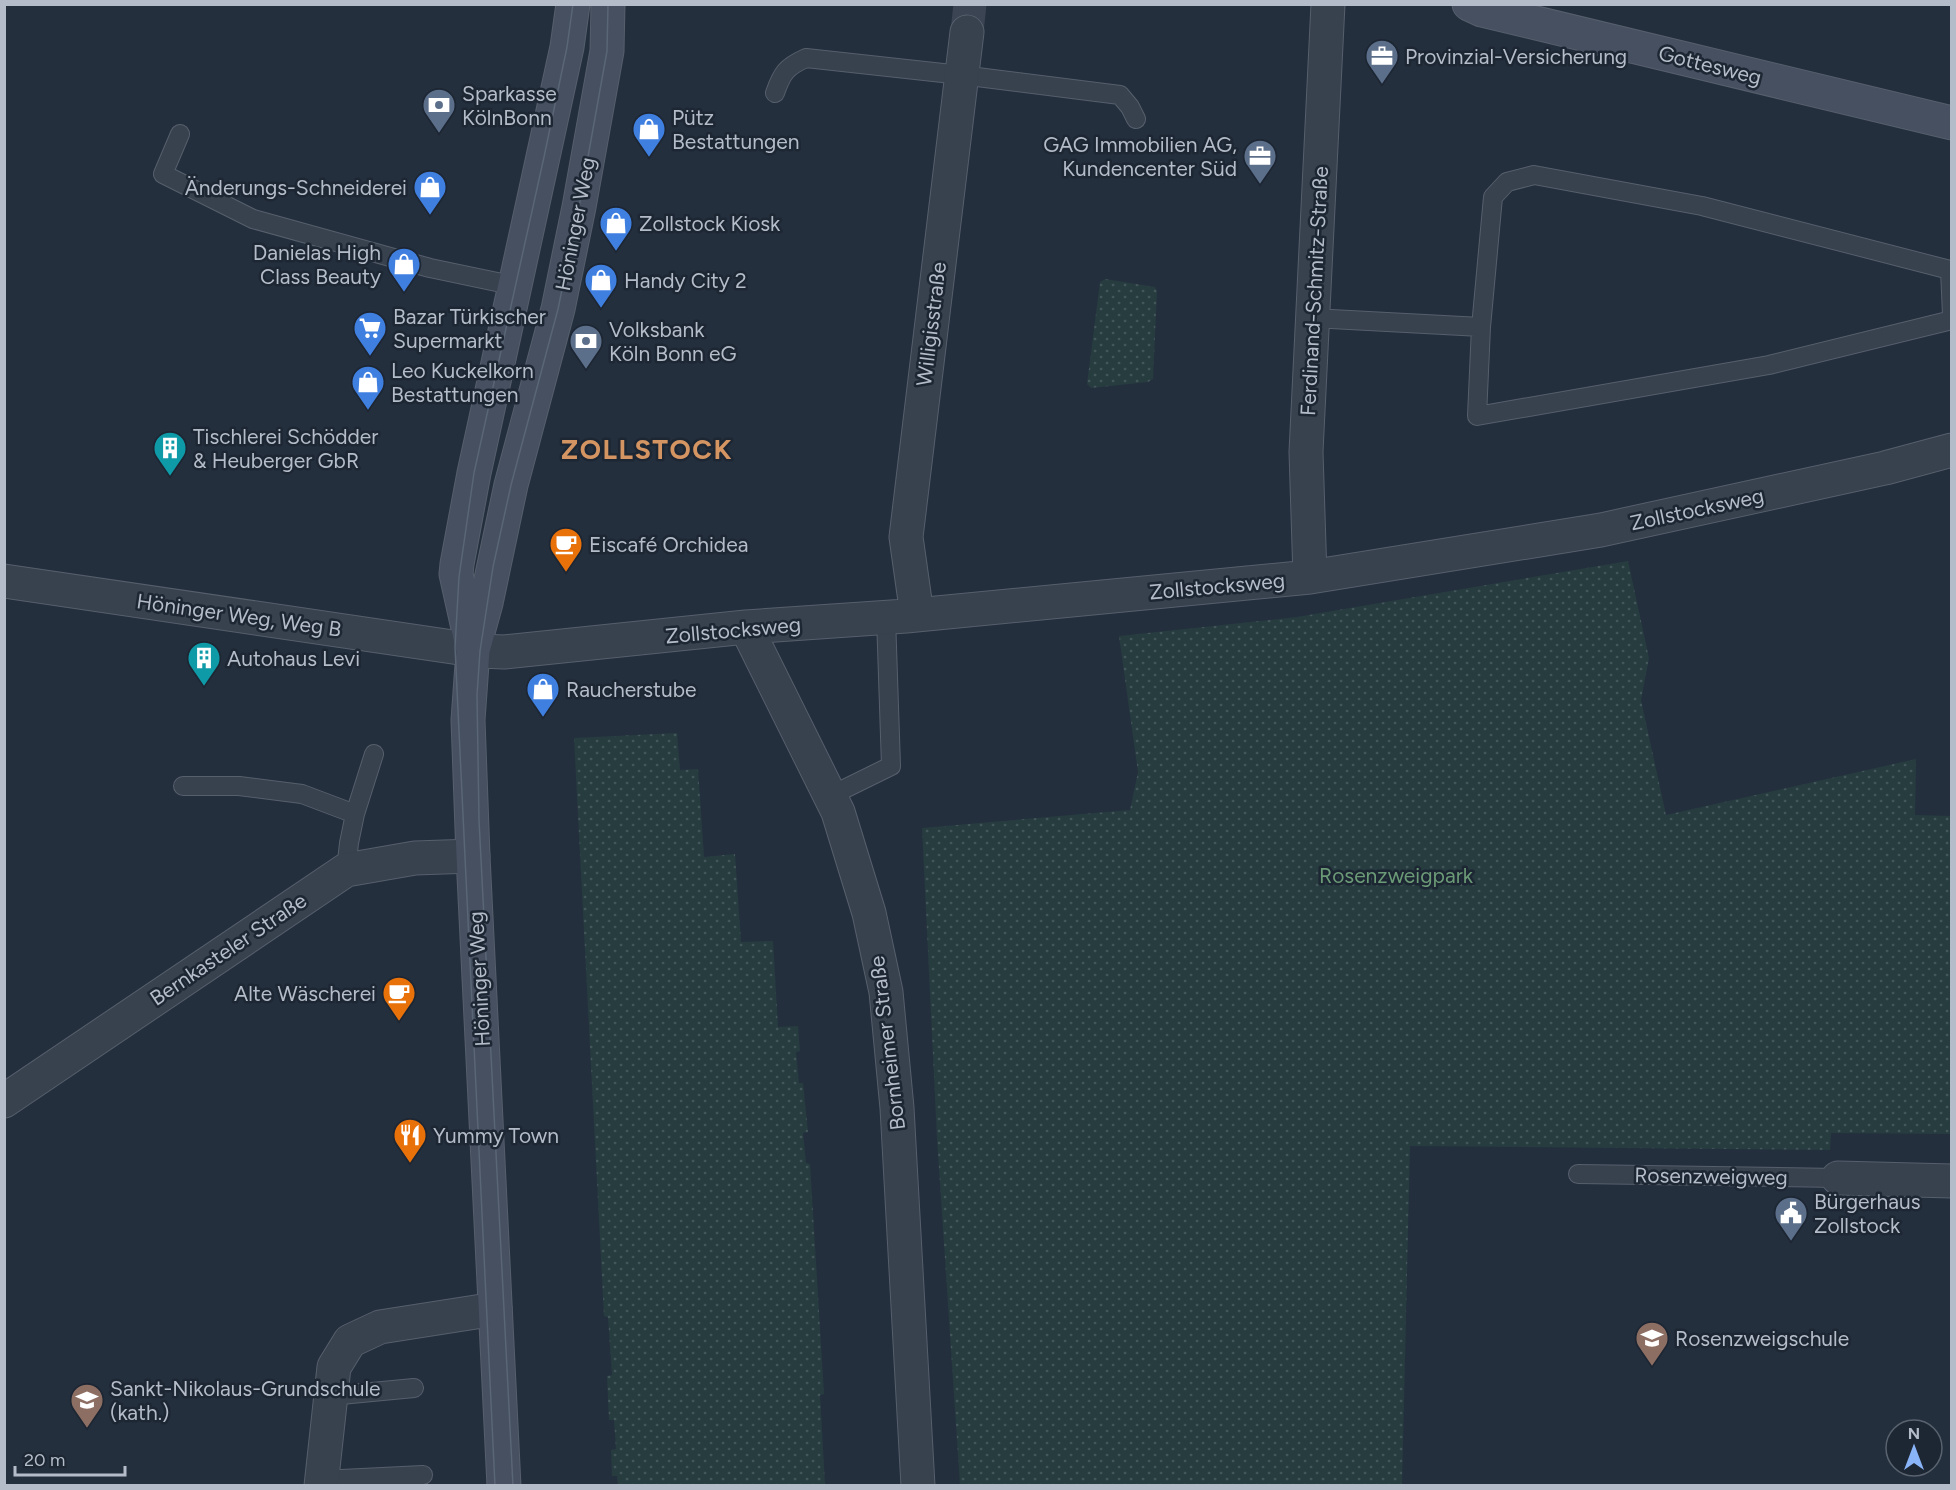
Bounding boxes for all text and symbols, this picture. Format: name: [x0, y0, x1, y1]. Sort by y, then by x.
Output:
office icon: Provinzial-Versicherung: [1364, 38, 1400, 85]
street label: Gottesweg: [1656, 40, 1764, 90]
place label: Provinzial-Versicherung: [1405, 44, 1627, 69]
place label: Sparkasse KölnBonn: [462, 81, 557, 130]
bank icon: Sparkasse KölnBonn: [421, 87, 457, 134]
place label: Pütz Bestattungen: [672, 105, 800, 154]
shop icon: Pütz Bestattungen: [631, 111, 667, 158]
place label: GAG Immobilien AG, Kundencenter Süd: [1043, 132, 1237, 181]
office icon: GAG Immobilien AG, Kundencenter Süd: [1242, 138, 1278, 185]
street label: Höninger Weg: [550, 155, 600, 293]
street label: Ferdinand-Schmitz-Straße: [1295, 166, 1333, 416]
shop icon: Änderungs-Schneiderei: [412, 169, 448, 216]
place label: Änderungs-Schneiderei: [185, 175, 407, 200]
shop icon: Zollstock Kiosk: [598, 205, 634, 252]
place label: Zollstock Kiosk: [639, 211, 781, 236]
place label: Danielas High Class Beauty: [253, 240, 381, 289]
shop icon: Danielas High Class Beauty: [386, 246, 422, 293]
street label: Willigisstraße: [911, 260, 951, 388]
shop icon: Handy City 2: [583, 262, 619, 309]
place label: Handy City 2: [624, 268, 747, 293]
place label: Bazar Türkischer Supermarkt: [393, 304, 546, 353]
supermarket icon: Bazar Türkischer Supermarkt: [352, 310, 388, 357]
place label: Volksbank Köln Bonn eG: [609, 317, 736, 366]
bank icon: Volksbank Köln Bonn eG: [568, 323, 604, 370]
place label: Leo Kuckelkorn Bestattungen: [391, 358, 534, 407]
shop icon: Leo Kuckelkorn Bestattungen: [350, 364, 386, 411]
place label: Tischlerei Schödder & Heuberger GbR: [193, 424, 378, 473]
building icon: Tischlerei Schödder & Heuberger GbR: [152, 430, 188, 477]
district label: ZOLLSTOCK: [561, 433, 733, 466]
street label: Zollstocksweg: [1628, 483, 1766, 535]
cafe icon: Eiscafé Orchidea: [548, 526, 584, 573]
place label: Eiscafé Orchidea: [589, 532, 748, 557]
street label: Zollstocksweg: [1148, 568, 1286, 604]
street label: Höninger Weg, Weg B: [135, 588, 343, 642]
street label: Zollstocksweg: [664, 612, 802, 648]
building icon: Autohaus Levi: [186, 640, 222, 687]
place label: Autohaus Levi: [227, 646, 360, 671]
shop icon: Raucherstube: [525, 671, 561, 718]
place label: Raucherstube: [566, 677, 696, 702]
park label: Rosenzweigpark: [1319, 863, 1474, 888]
street label: Bernkasteler Straße: [145, 887, 311, 1011]
street label: Höninger Weg: [463, 911, 495, 1047]
street label: Bornheimer Straße: [864, 954, 910, 1132]
cafe icon: Alte Wäscherei: [381, 975, 417, 1022]
place label: Alte Wäscherei: [234, 981, 376, 1006]
restaurant icon: Yummy Town: [392, 1117, 428, 1164]
place label: Yummy Town: [433, 1123, 559, 1148]
street label: Rosenzweigweg: [1634, 1162, 1788, 1190]
place label: Bürgerhaus Zollstock: [1814, 1189, 1920, 1238]
public building icon: Bürgerhaus Zollstock: [1773, 1195, 1809, 1242]
school or university icon: Rosenzweigschule: [1634, 1320, 1670, 1367]
place label: Rosenzweigschule: [1675, 1326, 1849, 1351]
place label: Sankt-Nikolaus-Grundschule (kath.): [110, 1376, 381, 1425]
school or university icon: Sankt-Nikolaus-Grundschule (kath.): [69, 1382, 105, 1429]
north arrow: [1884, 1418, 1944, 1478]
text: N: [1908, 1424, 1920, 1443]
scale bar: [15, 1439, 124, 1477]
text: 20 m: [24, 1449, 65, 1471]

